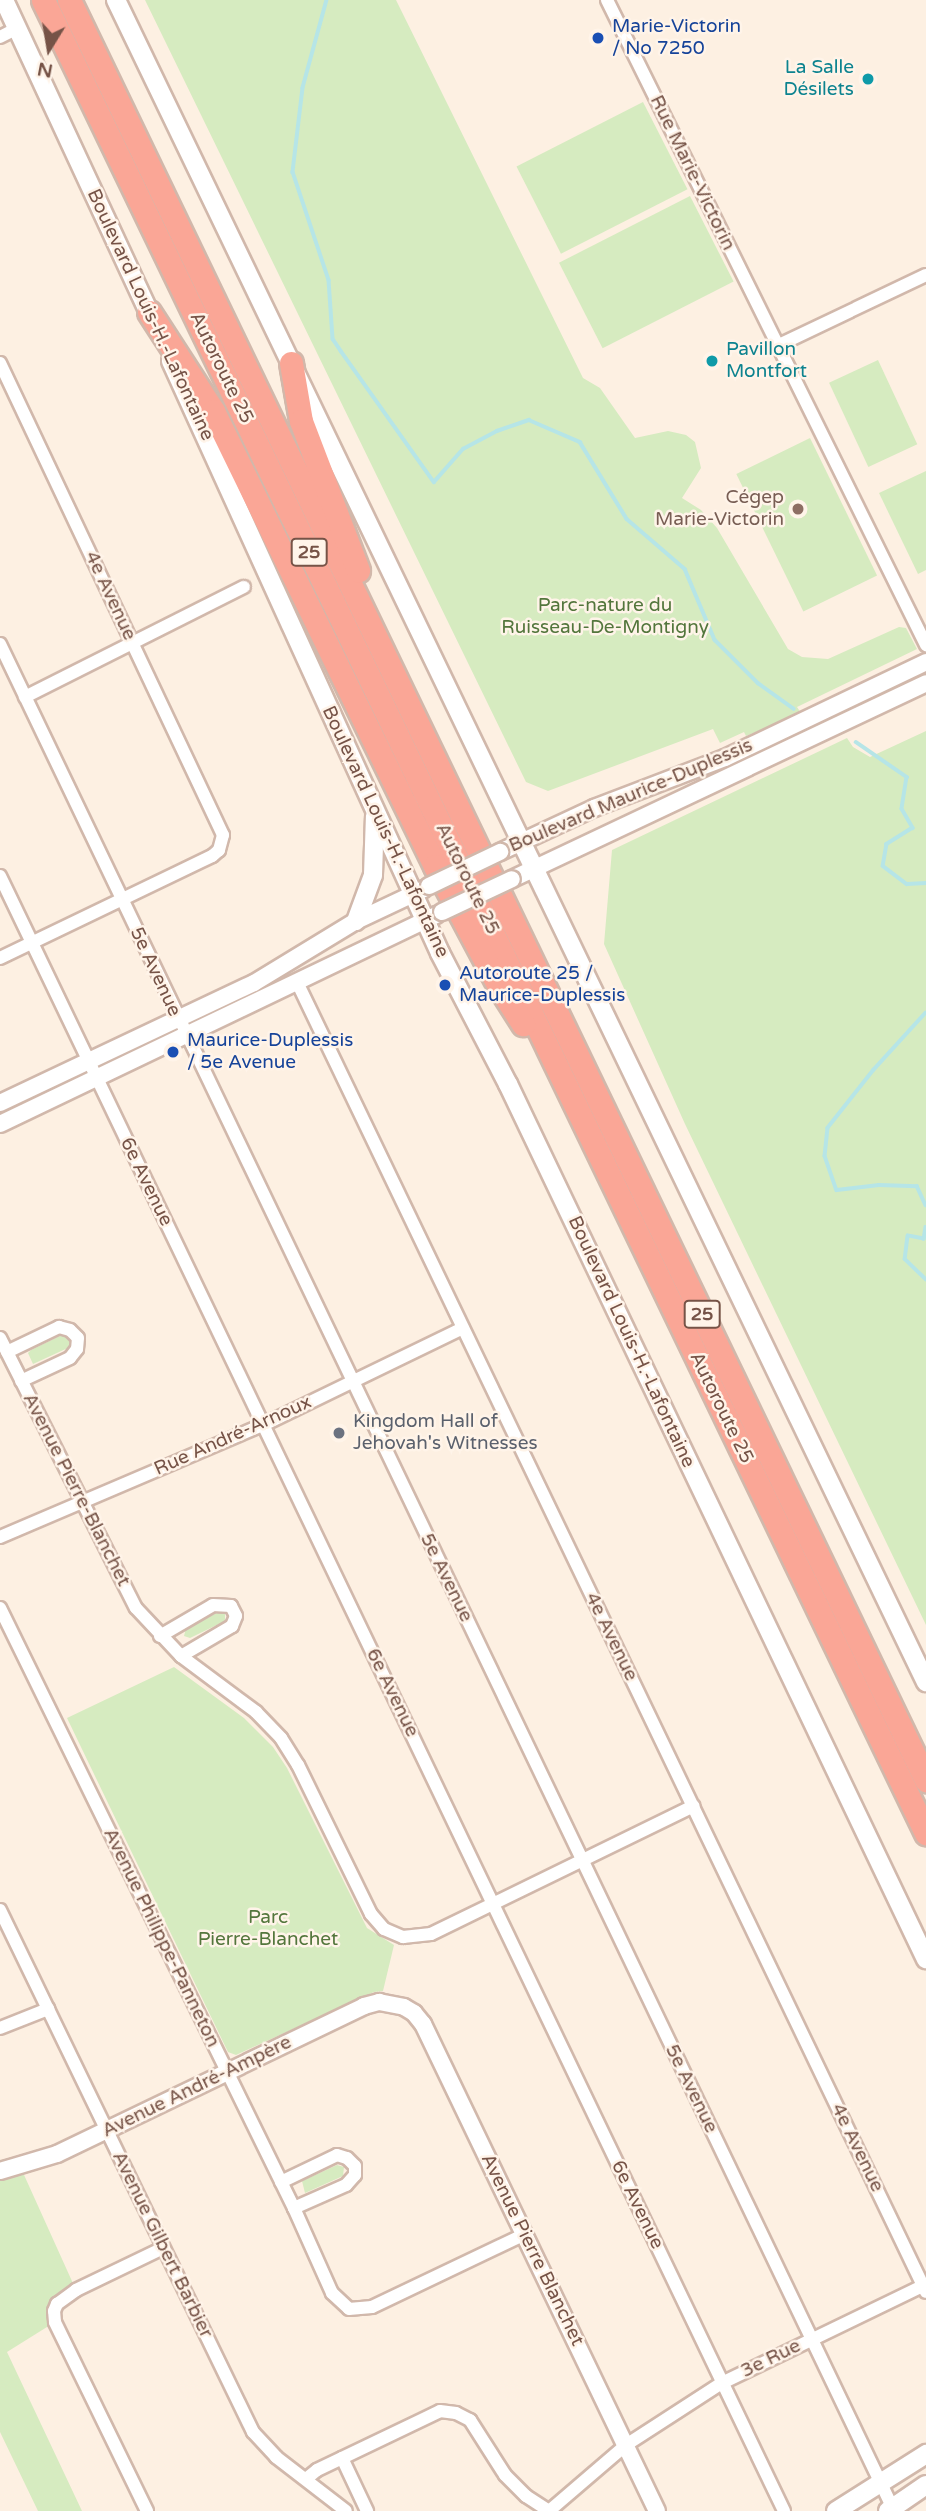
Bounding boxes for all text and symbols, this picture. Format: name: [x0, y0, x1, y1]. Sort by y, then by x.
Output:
north arrow: [14, 14, 84, 84]
place label: Marie-Victorin / No 7250: [612, 16, 741, 60]
marker: Marie-Victorin / No 7250: [590, 30, 606, 46]
text: N: [35, 57, 55, 82]
place label: La Salle Désilets: [784, 57, 854, 101]
marker: La Salle Désilets: [860, 71, 876, 87]
street label: Rue Marie-Victorin: [645, 92, 739, 254]
street label: Boulevard Louis-H.-Lafontaine: [82, 186, 218, 444]
street label: Autoroute 25: [184, 309, 258, 427]
place label: Pavillon Montfort: [726, 339, 807, 383]
marker: Pavillon Montfort: [704, 353, 720, 369]
place label: Cégep Marie-Victorin: [655, 487, 784, 531]
marker: Cégep Marie-Victorin: [790, 501, 806, 517]
road number: 25: [290, 538, 328, 566]
street label: 4e Avenue: [79, 548, 141, 644]
park label: Parc-nature du Ruisseau-De-Montigny: [501, 595, 709, 639]
street label: Boulevard Louis-H.-Lafontaine: [317, 703, 453, 961]
street label: Boulevard Maurice-Duplessis: [506, 734, 756, 858]
street label: Autoroute 25: [430, 820, 504, 938]
street label: 5e Avenue: [124, 924, 186, 1020]
place label: Autoroute 25 / Maurice-Duplessis: [459, 963, 625, 1007]
marker: Autoroute 25 / Maurice-Duplessis: [437, 977, 453, 993]
place label: Maurice-Duplessis / 5e Avenue: [187, 1030, 353, 1074]
marker: Maurice-Duplessis / 5e Avenue: [165, 1044, 181, 1060]
street label: 6e Avenue: [115, 1134, 177, 1230]
street label: Boulevard Louis-H.-Lafontaine: [563, 1213, 699, 1471]
road number: 25: [683, 1300, 721, 1329]
street label: Autoroute 25: [684, 1349, 758, 1467]
street label: Avenue Pierre-Blanchet: [17, 1390, 135, 1590]
street label: Rue André-Arnoux: [151, 1391, 315, 1481]
place label: Kingdom Hall of Jehovah's Witnesses: [353, 1411, 538, 1455]
marker: Kingdom Hall of Jehovah's Witnesses: [331, 1425, 347, 1441]
street label: 5e Avenue: [415, 1530, 477, 1626]
street label: 4e Avenue: [580, 1589, 642, 1685]
street label: 6e Avenue: [361, 1645, 423, 1741]
street label: Avenue Philippe-Panneton: [98, 1825, 224, 2051]
park label: Parc Pierre-Blanchet: [198, 1907, 338, 1951]
street label: Avenue André-Ampère: [99, 2031, 295, 2143]
street label: 5e Avenue: [660, 2041, 722, 2137]
street label: 4e Avenue: [826, 2100, 888, 2196]
street label: Avenue Gilbert Barbier: [107, 2148, 217, 2342]
street label: Avenue Pierre Blanchet: [476, 2150, 588, 2350]
street label: 6e Avenue: [606, 2157, 668, 2253]
street label: 3e Rue: [737, 2335, 805, 2383]

